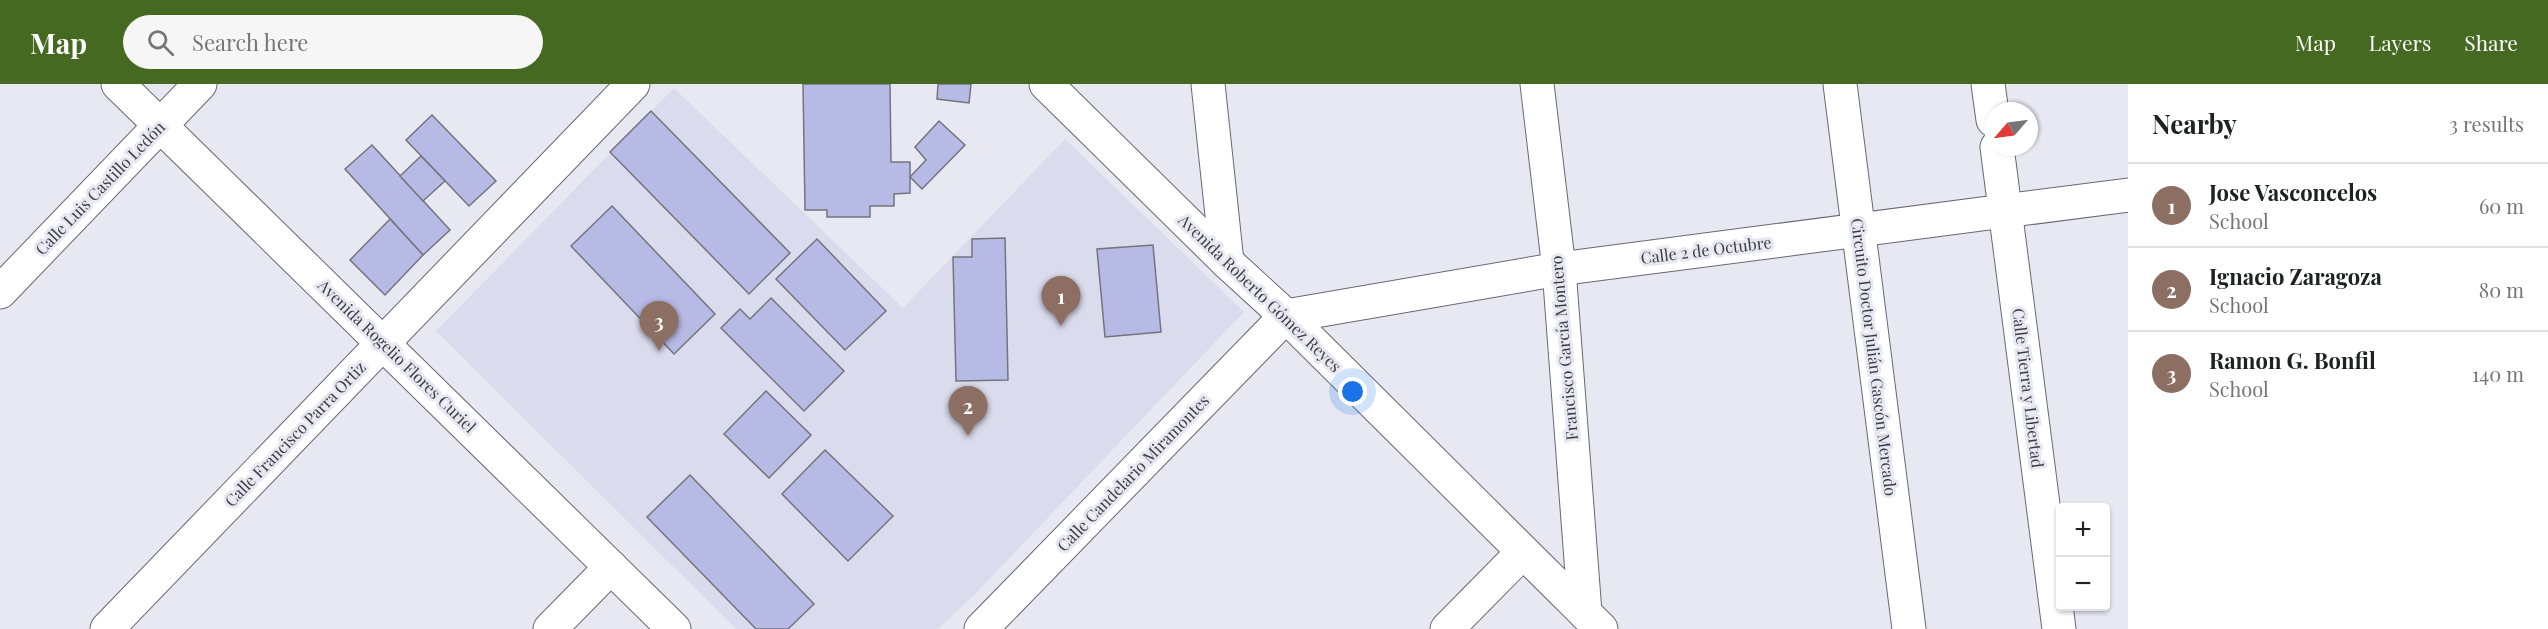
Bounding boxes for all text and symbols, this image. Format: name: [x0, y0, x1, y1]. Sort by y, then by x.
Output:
search box: [123, 15, 543, 69]
text: Map: [30, 24, 87, 61]
icon: search: [144, 26, 177, 59]
text: Search here: [192, 27, 308, 57]
text: Map: [2295, 28, 2336, 56]
text: Layers: [2369, 28, 2431, 56]
text: Share: [2464, 28, 2518, 56]
north arrow: [1984, 102, 2038, 156]
text: Nearby: [2152, 106, 2237, 141]
text: 3 results: [2449, 110, 2524, 137]
street label: Calle Luis Castillo Ledón: [30, 116, 169, 259]
text: Jose Vasconcelos: [2209, 177, 2377, 207]
text: 1: [2168, 192, 2175, 219]
text: 60 m: [2479, 192, 2524, 219]
text: School: [2209, 207, 2269, 234]
street label: Avenida Roberto Gómez Reyes: [1174, 209, 1346, 376]
street label: Circuito Doctor Julián Gascón Mercado: [1847, 217, 1902, 497]
street label: Calle 2 de Octubre: [1639, 231, 1773, 268]
street label: Francisco García Montero: [1545, 255, 1582, 441]
text: Ignacio Zaragoza: [2209, 261, 2382, 291]
street label: Avenida Rogelio Flores Curiel: [313, 274, 481, 437]
pin: 1: [1042, 276, 1080, 326]
text: 2: [2166, 276, 2177, 303]
text: 80 m: [2479, 276, 2524, 303]
text: School: [2209, 291, 2269, 318]
pin: 3: [640, 302, 678, 351]
street label: Calle Tierra y Libertad: [2008, 307, 2049, 469]
text: Ramon G. Bonfil: [2209, 345, 2376, 375]
street label: Calle Francisco Parra Ortiz: [220, 356, 370, 511]
text: 3: [2167, 360, 2176, 387]
text: 140 m: [2472, 360, 2524, 387]
text: School: [2209, 375, 2269, 402]
your location: [1338, 377, 1367, 406]
pin: 2: [948, 386, 988, 436]
street label: Calle Candelario Miramontes: [1052, 390, 1213, 556]
map controls: [2056, 503, 2110, 611]
button: +: [2056, 503, 2110, 557]
button: −: [2056, 557, 2110, 611]

